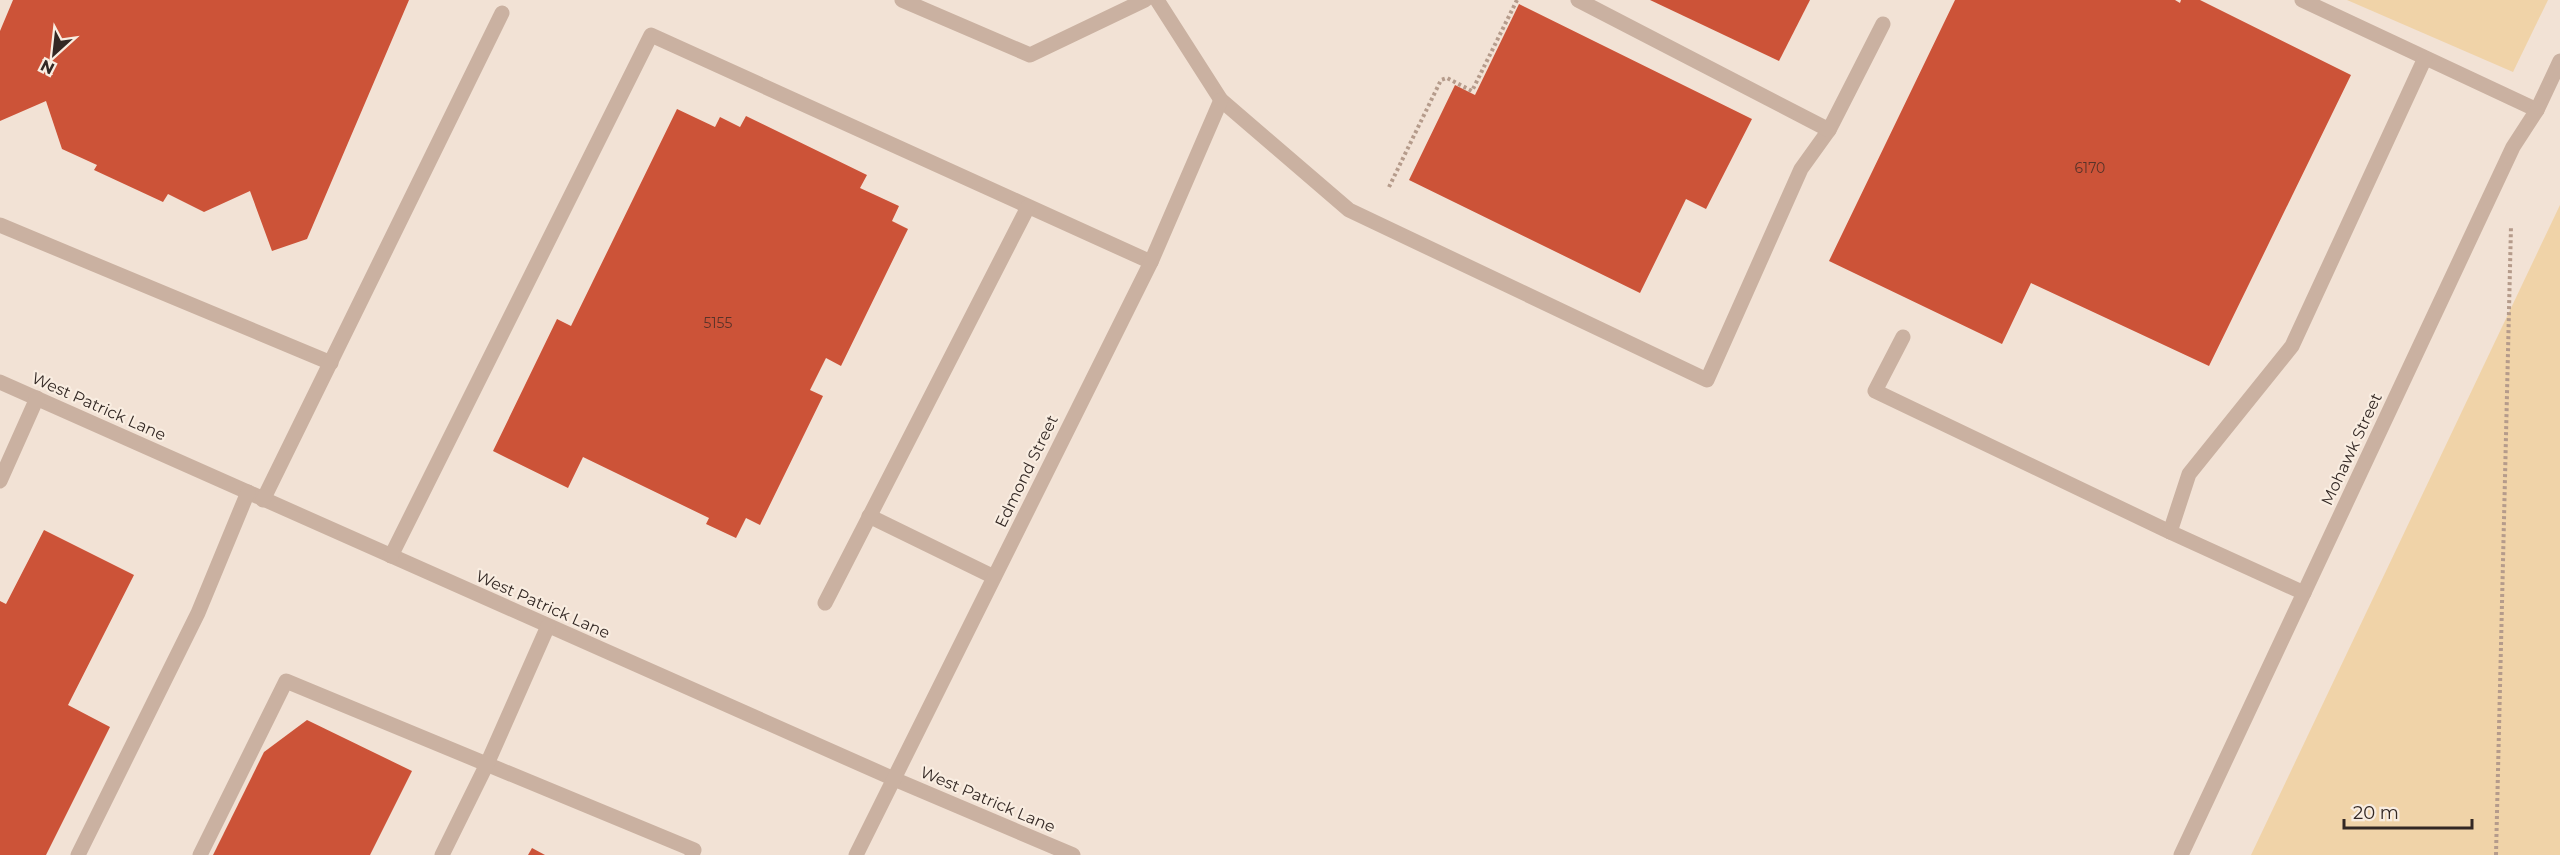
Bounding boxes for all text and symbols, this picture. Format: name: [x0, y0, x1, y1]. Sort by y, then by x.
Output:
north arrow: [24, 24, 84, 84]
text: N: [37, 56, 57, 78]
house number: 6170: [2075, 159, 2105, 177]
house number: 5155: [704, 314, 732, 332]
street label: West Patrick Lane: [29, 368, 169, 445]
street label: Mohawk Street: [2317, 390, 2386, 508]
street label: Edmond Street: [991, 411, 1062, 531]
street label: West Patrick Lane: [473, 566, 613, 643]
street label: West Patrick Lane: [917, 762, 1058, 836]
scale bar: [2344, 792, 2472, 830]
text: 20 m: [2353, 802, 2399, 824]

